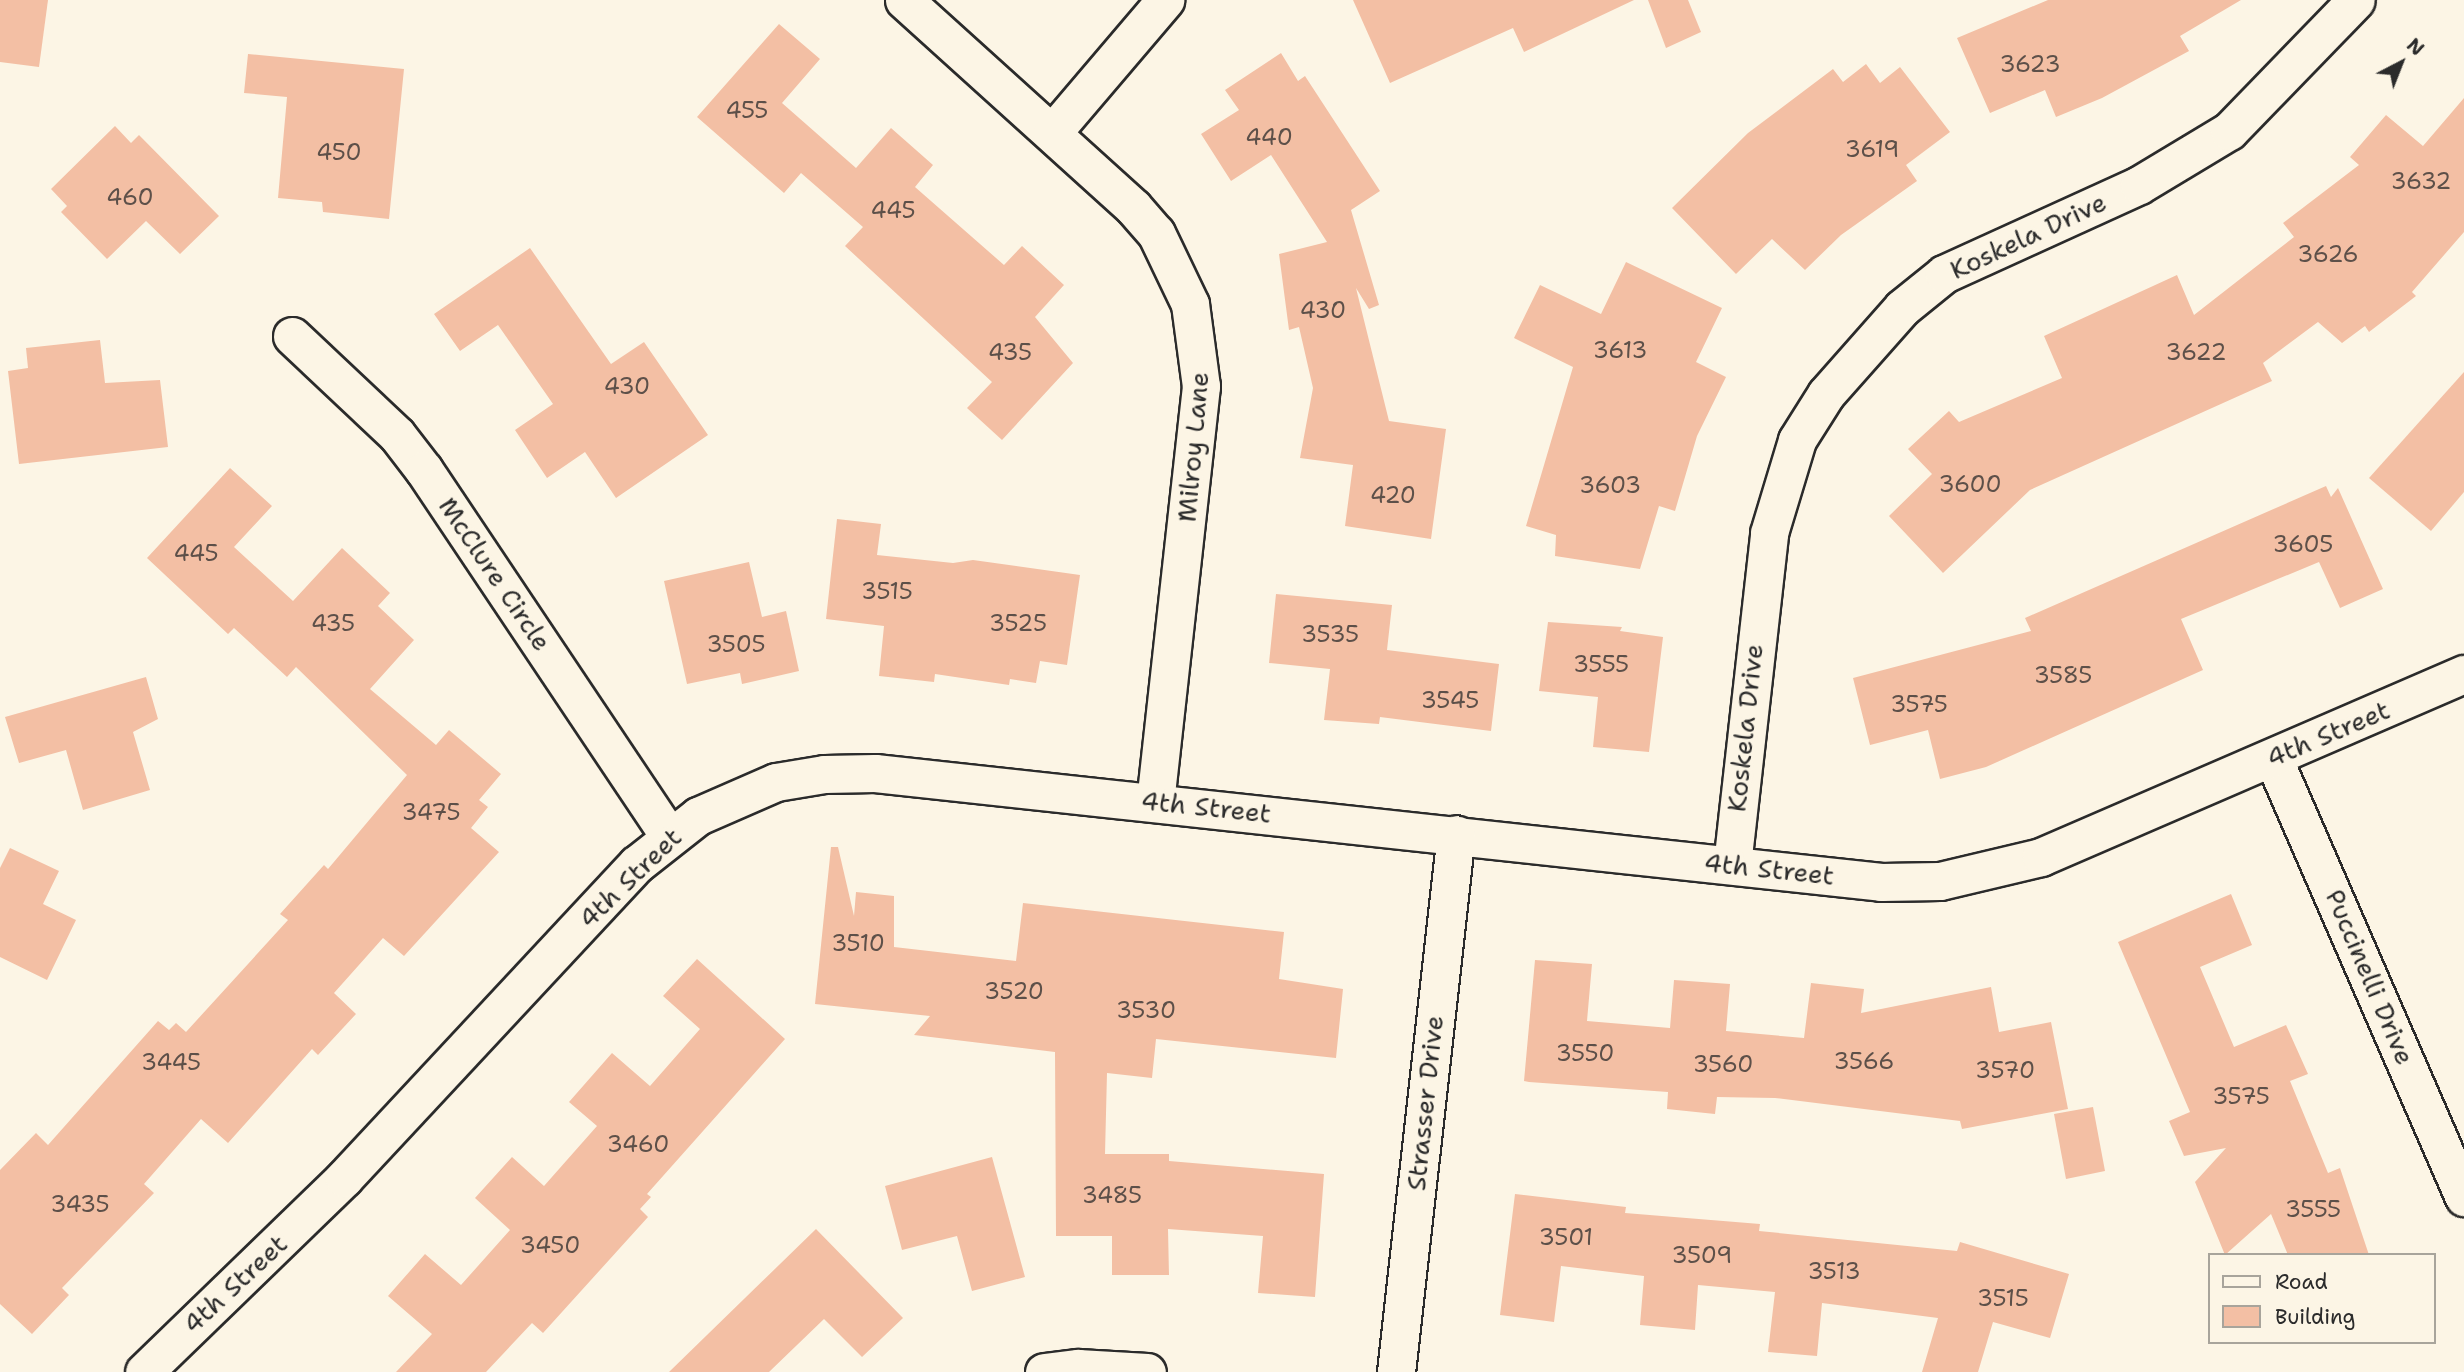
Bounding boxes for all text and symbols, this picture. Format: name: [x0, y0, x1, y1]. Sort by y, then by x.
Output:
north arrow: [2366, 28, 2436, 98]
text: N: [2401, 33, 2429, 61]
house number: 3623: [1999, 50, 2061, 78]
house number: 455: [726, 96, 768, 124]
house number: 440: [1245, 123, 1293, 151]
house number: 3619: [1845, 135, 1899, 163]
house number: 450: [316, 138, 362, 166]
house number: 3632: [2391, 167, 2451, 195]
house number: 460: [106, 183, 154, 211]
street label: Koskela Drive: [1945, 186, 2111, 286]
house number: 445: [871, 196, 915, 224]
house number: 3626: [2297, 240, 2359, 268]
house number: 430: [1300, 296, 1346, 324]
house number: 3613: [1593, 336, 1647, 364]
house number: 435: [988, 338, 1032, 366]
house number: 3622: [2165, 338, 2227, 366]
street label: Milroy Lane: [1171, 371, 1215, 523]
house number: 430: [604, 372, 650, 400]
house number: 3600: [1938, 470, 2002, 498]
house number: 3603: [1579, 471, 1641, 499]
house number: 420: [1370, 481, 1416, 509]
street label: McClure Circle: [432, 491, 558, 657]
house number: 3605: [2273, 530, 2333, 558]
house number: 445: [174, 539, 218, 567]
house number: 3515: [861, 577, 913, 605]
house number: 435: [311, 609, 355, 637]
house number: 3525: [989, 609, 1047, 637]
house number: 3535: [1301, 620, 1359, 648]
house number: 3505: [706, 630, 766, 658]
street label: Koskela Drive: [1721, 643, 1769, 813]
house number: 3555: [1573, 650, 1629, 678]
house number: 3585: [2034, 661, 2092, 689]
house number: 3545: [1421, 686, 1479, 714]
house number: 3575: [1890, 690, 1948, 718]
street label: 4th Street: [2262, 694, 2394, 774]
street label: 4th Street: [1139, 785, 1273, 829]
house number: 3475: [401, 798, 461, 826]
street label: 4th Street: [572, 821, 688, 935]
street label: 4th Street: [1702, 847, 1836, 891]
street label: Puccinelli Drive: [2319, 885, 2421, 1069]
house number: 3510: [831, 929, 885, 957]
house number: 3520: [984, 977, 1044, 1005]
house number: 3530: [1116, 996, 1176, 1024]
street label: Strasser Drive: [1400, 1014, 1450, 1192]
house number: 3550: [1556, 1039, 1614, 1067]
house number: 3566: [1834, 1047, 1894, 1075]
house number: 3445: [141, 1048, 201, 1076]
house number: 3560: [1693, 1050, 1753, 1078]
house number: 3570: [1975, 1056, 2035, 1084]
house number: 3575: [2212, 1082, 2270, 1110]
house number: 3460: [607, 1130, 669, 1158]
house number: 3485: [1082, 1181, 1142, 1209]
house number: 3435: [50, 1190, 110, 1218]
house number: 3555: [2285, 1195, 2341, 1223]
house number: 3501: [1539, 1223, 1593, 1251]
street label: 4th Street: [177, 1228, 293, 1340]
house number: 3450: [520, 1231, 580, 1259]
house number: 3509: [1672, 1241, 1732, 1269]
legend: [2208, 1253, 2436, 1344]
house number: 3513: [1807, 1257, 1861, 1285]
text: Road: [2275, 1268, 2328, 1296]
house number: 3515: [1977, 1284, 2029, 1312]
text: Building: [2275, 1303, 2355, 1331]

